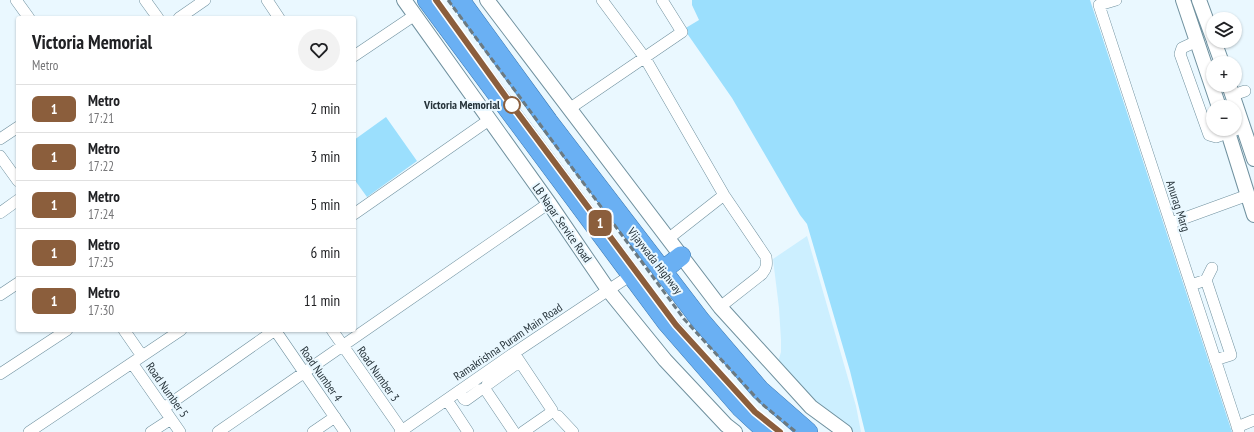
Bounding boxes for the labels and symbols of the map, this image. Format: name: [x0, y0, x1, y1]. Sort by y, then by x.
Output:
marker: Victoria Memorial: [503, 96, 521, 114]
place label: Victoria Memorial: [423, 97, 500, 112]
street label: Anurag Marg: [1163, 178, 1194, 233]
street label: LB Nagar Service Road: [530, 180, 595, 265]
line badge: 1: [587, 210, 613, 236]
street label: Vijaywada Highway: [624, 224, 686, 297]
street label: Ramakrishna Puram Main Road: [451, 300, 565, 384]
street label: Road Number 4: [297, 343, 346, 405]
street label: Road Number 3: [354, 343, 403, 404]
street label: Road Number 5: [143, 359, 192, 420]

